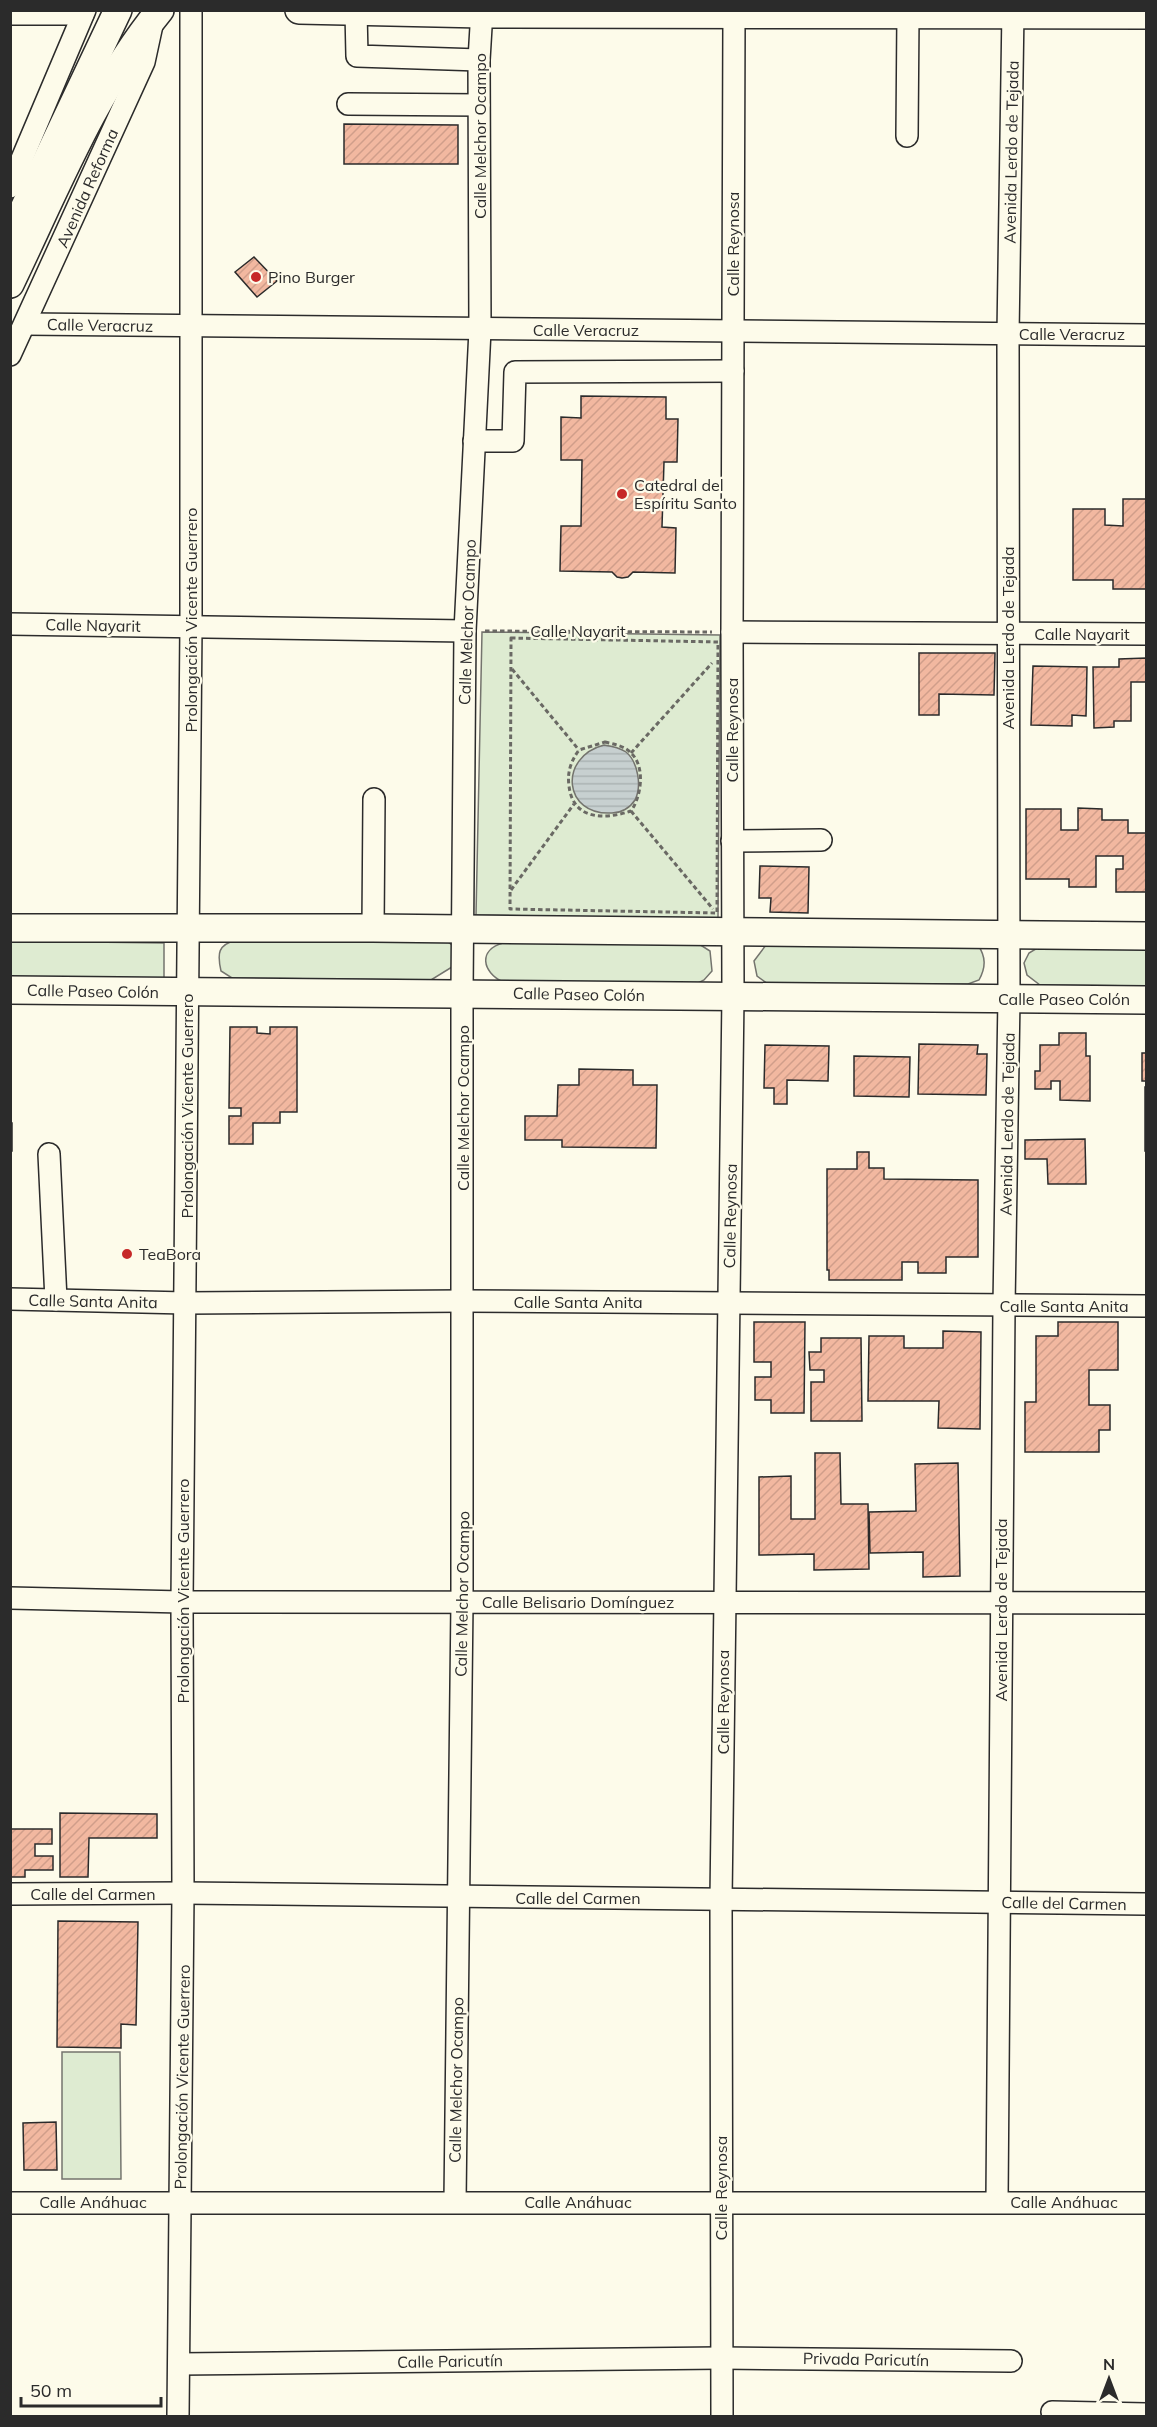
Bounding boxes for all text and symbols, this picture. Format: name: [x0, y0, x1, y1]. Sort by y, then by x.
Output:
street label: Calle Melchor Ocampo: [470, 53, 490, 219]
street label: Avenida Lerdo de Tejada: [999, 60, 1023, 244]
street label: Avenida Reforma: [52, 125, 122, 251]
street label: Calle Reynosa: [723, 192, 743, 296]
place label: Pino Burger: [268, 267, 355, 287]
marker: Pino Burger: [249, 270, 263, 284]
street label: Calle Veracruz: [47, 314, 153, 336]
street label: Calle Veracruz: [533, 320, 639, 340]
street label: Calle Veracruz: [1019, 324, 1125, 344]
place label: Catedral del Espíritu Santo: [634, 475, 737, 513]
marker: Catedral del Espíritu Santo: [615, 487, 629, 501]
street label: Prolongación Vicente Guerrero: [181, 508, 201, 733]
street label: Calle Melchor Ocampo: [454, 539, 480, 705]
street label: Avenida Lerdo de Tejada: [998, 546, 1018, 730]
street label: Calle Nayarit: [45, 614, 141, 636]
street label: Calle Nayarit: [530, 621, 626, 641]
street label: Calle Nayarit: [1034, 624, 1130, 644]
street label: Calle Reynosa: [722, 678, 742, 782]
street label: Calle Paseo Colón: [27, 980, 159, 1002]
street label: Calle Paseo Colón: [513, 983, 645, 1005]
street label: Calle Paseo Colón: [998, 989, 1130, 1009]
street label: Prolongación Vicente Guerrero: [177, 994, 197, 1219]
street label: Calle Melchor Ocampo: [453, 1025, 473, 1191]
street label: Avenida Lerdo de Tejada: [995, 1032, 1019, 1216]
street label: Calle Reynosa: [719, 1163, 741, 1269]
place label: TeaBora: [139, 1244, 201, 1264]
marker: TeaBora: [120, 1247, 134, 1261]
street label: Calle Santa Anita: [28, 1290, 158, 1312]
street label: Calle Santa Anita: [513, 1292, 643, 1312]
street label: Calle Santa Anita: [999, 1296, 1129, 1316]
street label: Prolongación Vicente Guerrero: [173, 1479, 193, 1704]
street label: Calle Melchor Ocampo: [451, 1511, 473, 1677]
street label: Avenida Lerdo de Tejada: [991, 1518, 1011, 1702]
street label: Calle Belisario Domínguez: [482, 1592, 674, 1612]
street label: Calle Reynosa: [713, 1650, 733, 1754]
street label: Calle del Carmen: [30, 1884, 156, 1904]
street label: Calle del Carmen: [515, 1888, 641, 1908]
street label: Calle del Carmen: [1001, 1892, 1127, 1914]
street label: Prolongación Vicente Guerrero: [170, 1964, 194, 2190]
street label: Calle Melchor Ocampo: [445, 1997, 467, 2163]
street label: Calle Reynosa: [711, 2136, 731, 2240]
street label: Calle Anáhuac: [39, 2192, 147, 2212]
street label: Calle Anáhuac: [524, 2192, 632, 2212]
street label: Calle Anáhuac: [1010, 2192, 1118, 2212]
street label: Privada Paricutín: [803, 2348, 929, 2370]
north arrow: [1079, 2349, 1139, 2409]
street label: Calle Paricutín: [397, 2350, 503, 2372]
text: N: [1103, 2354, 1115, 2374]
scale bar: [21, 2370, 160, 2408]
text: 50 m: [30, 2379, 72, 2402]

